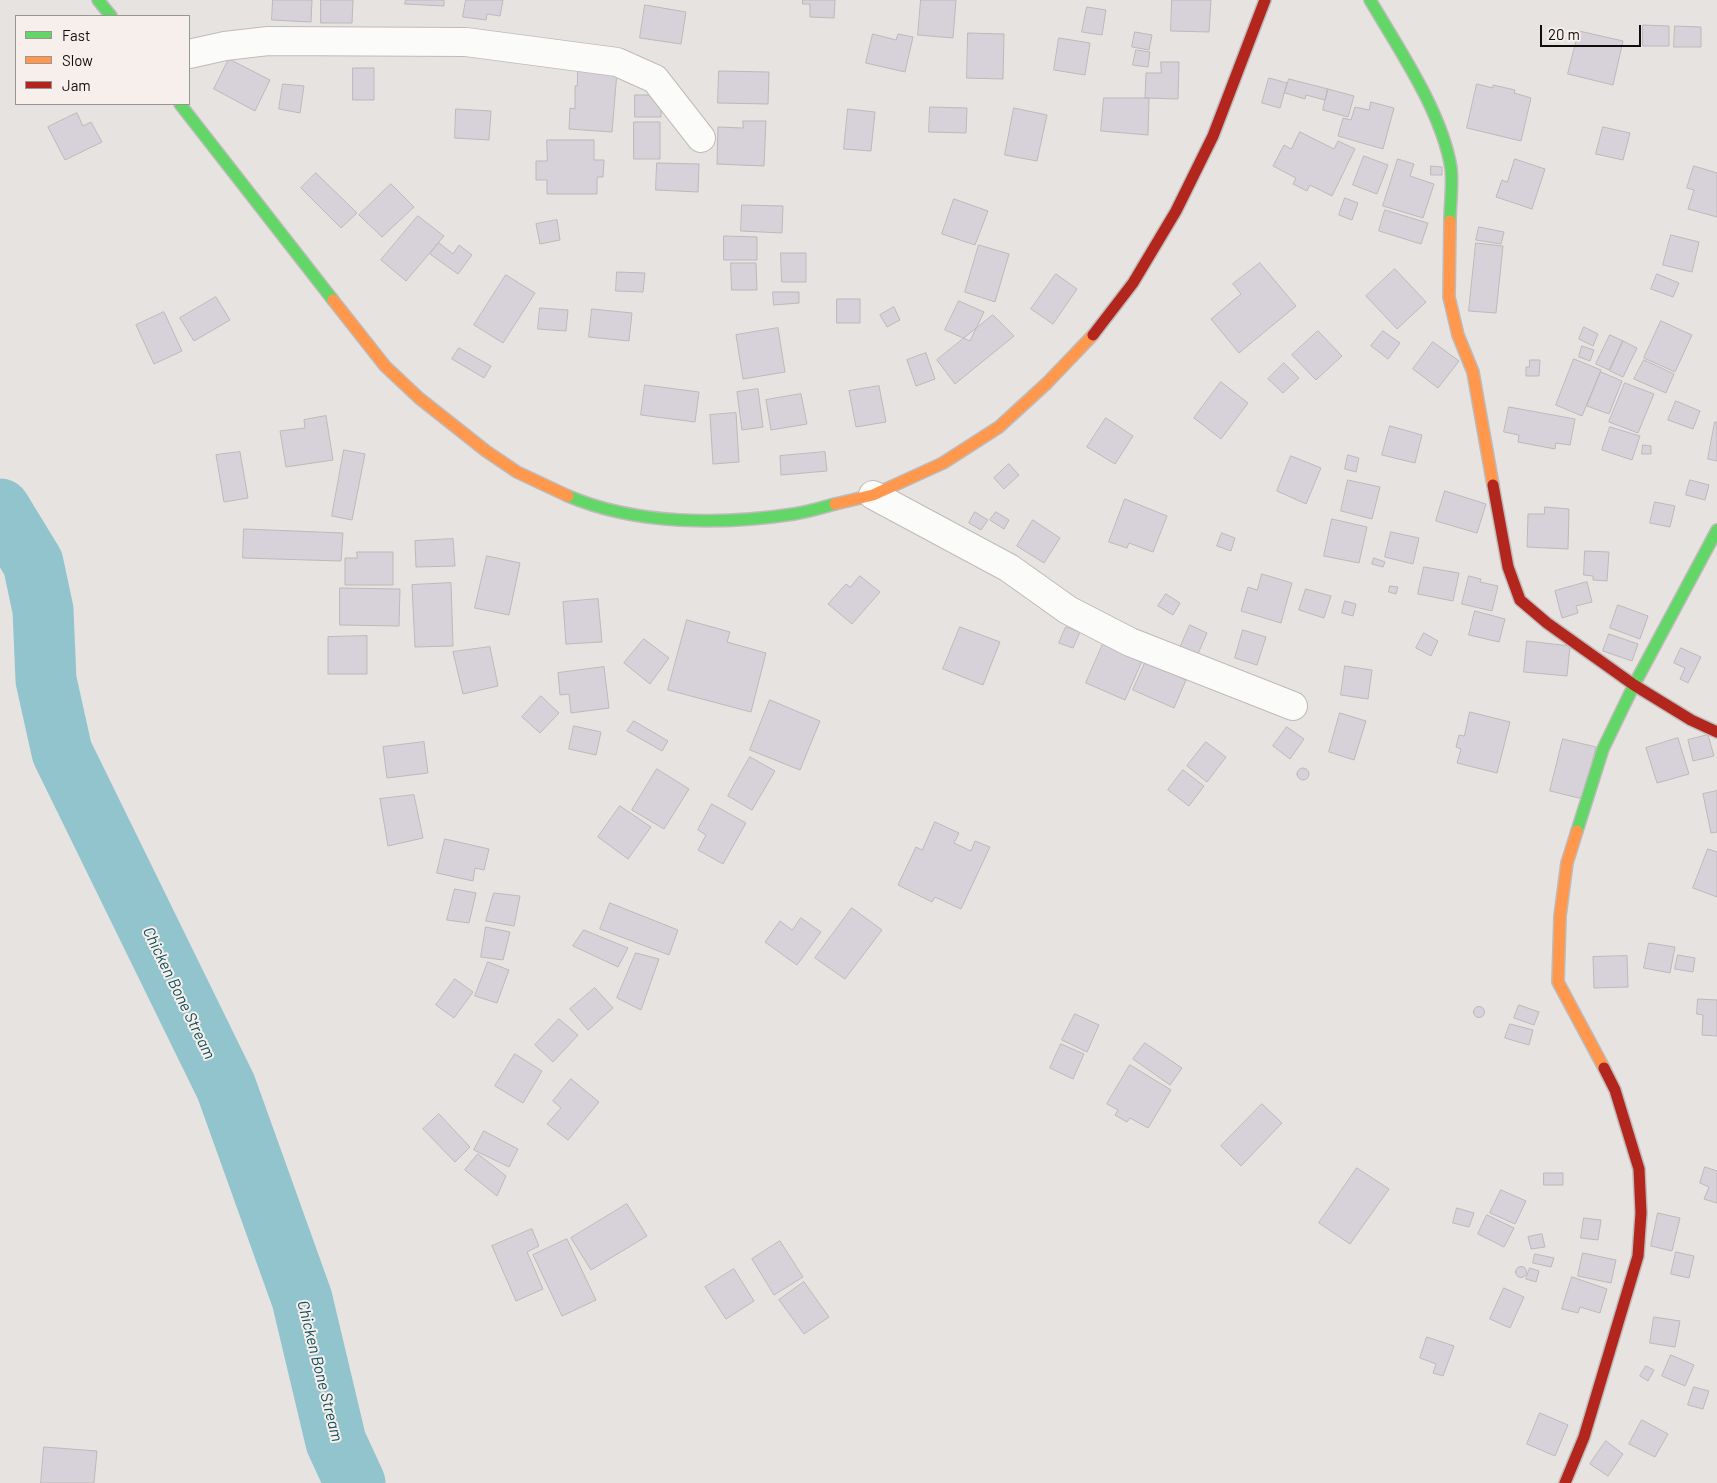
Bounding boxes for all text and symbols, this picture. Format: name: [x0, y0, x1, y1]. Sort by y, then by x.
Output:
legend: [15, 15, 190, 105]
scale bar: [1542, 15, 1643, 47]
text: 20 m: [1548, 25, 1580, 43]
text: Fast: [62, 26, 90, 44]
text: Slow: [62, 51, 93, 69]
text: Jam: [62, 76, 91, 94]
water label: Chicken Bone Stream: [139, 924, 219, 1062]
water label: Chicken Bone Stream: [293, 1298, 347, 1444]

